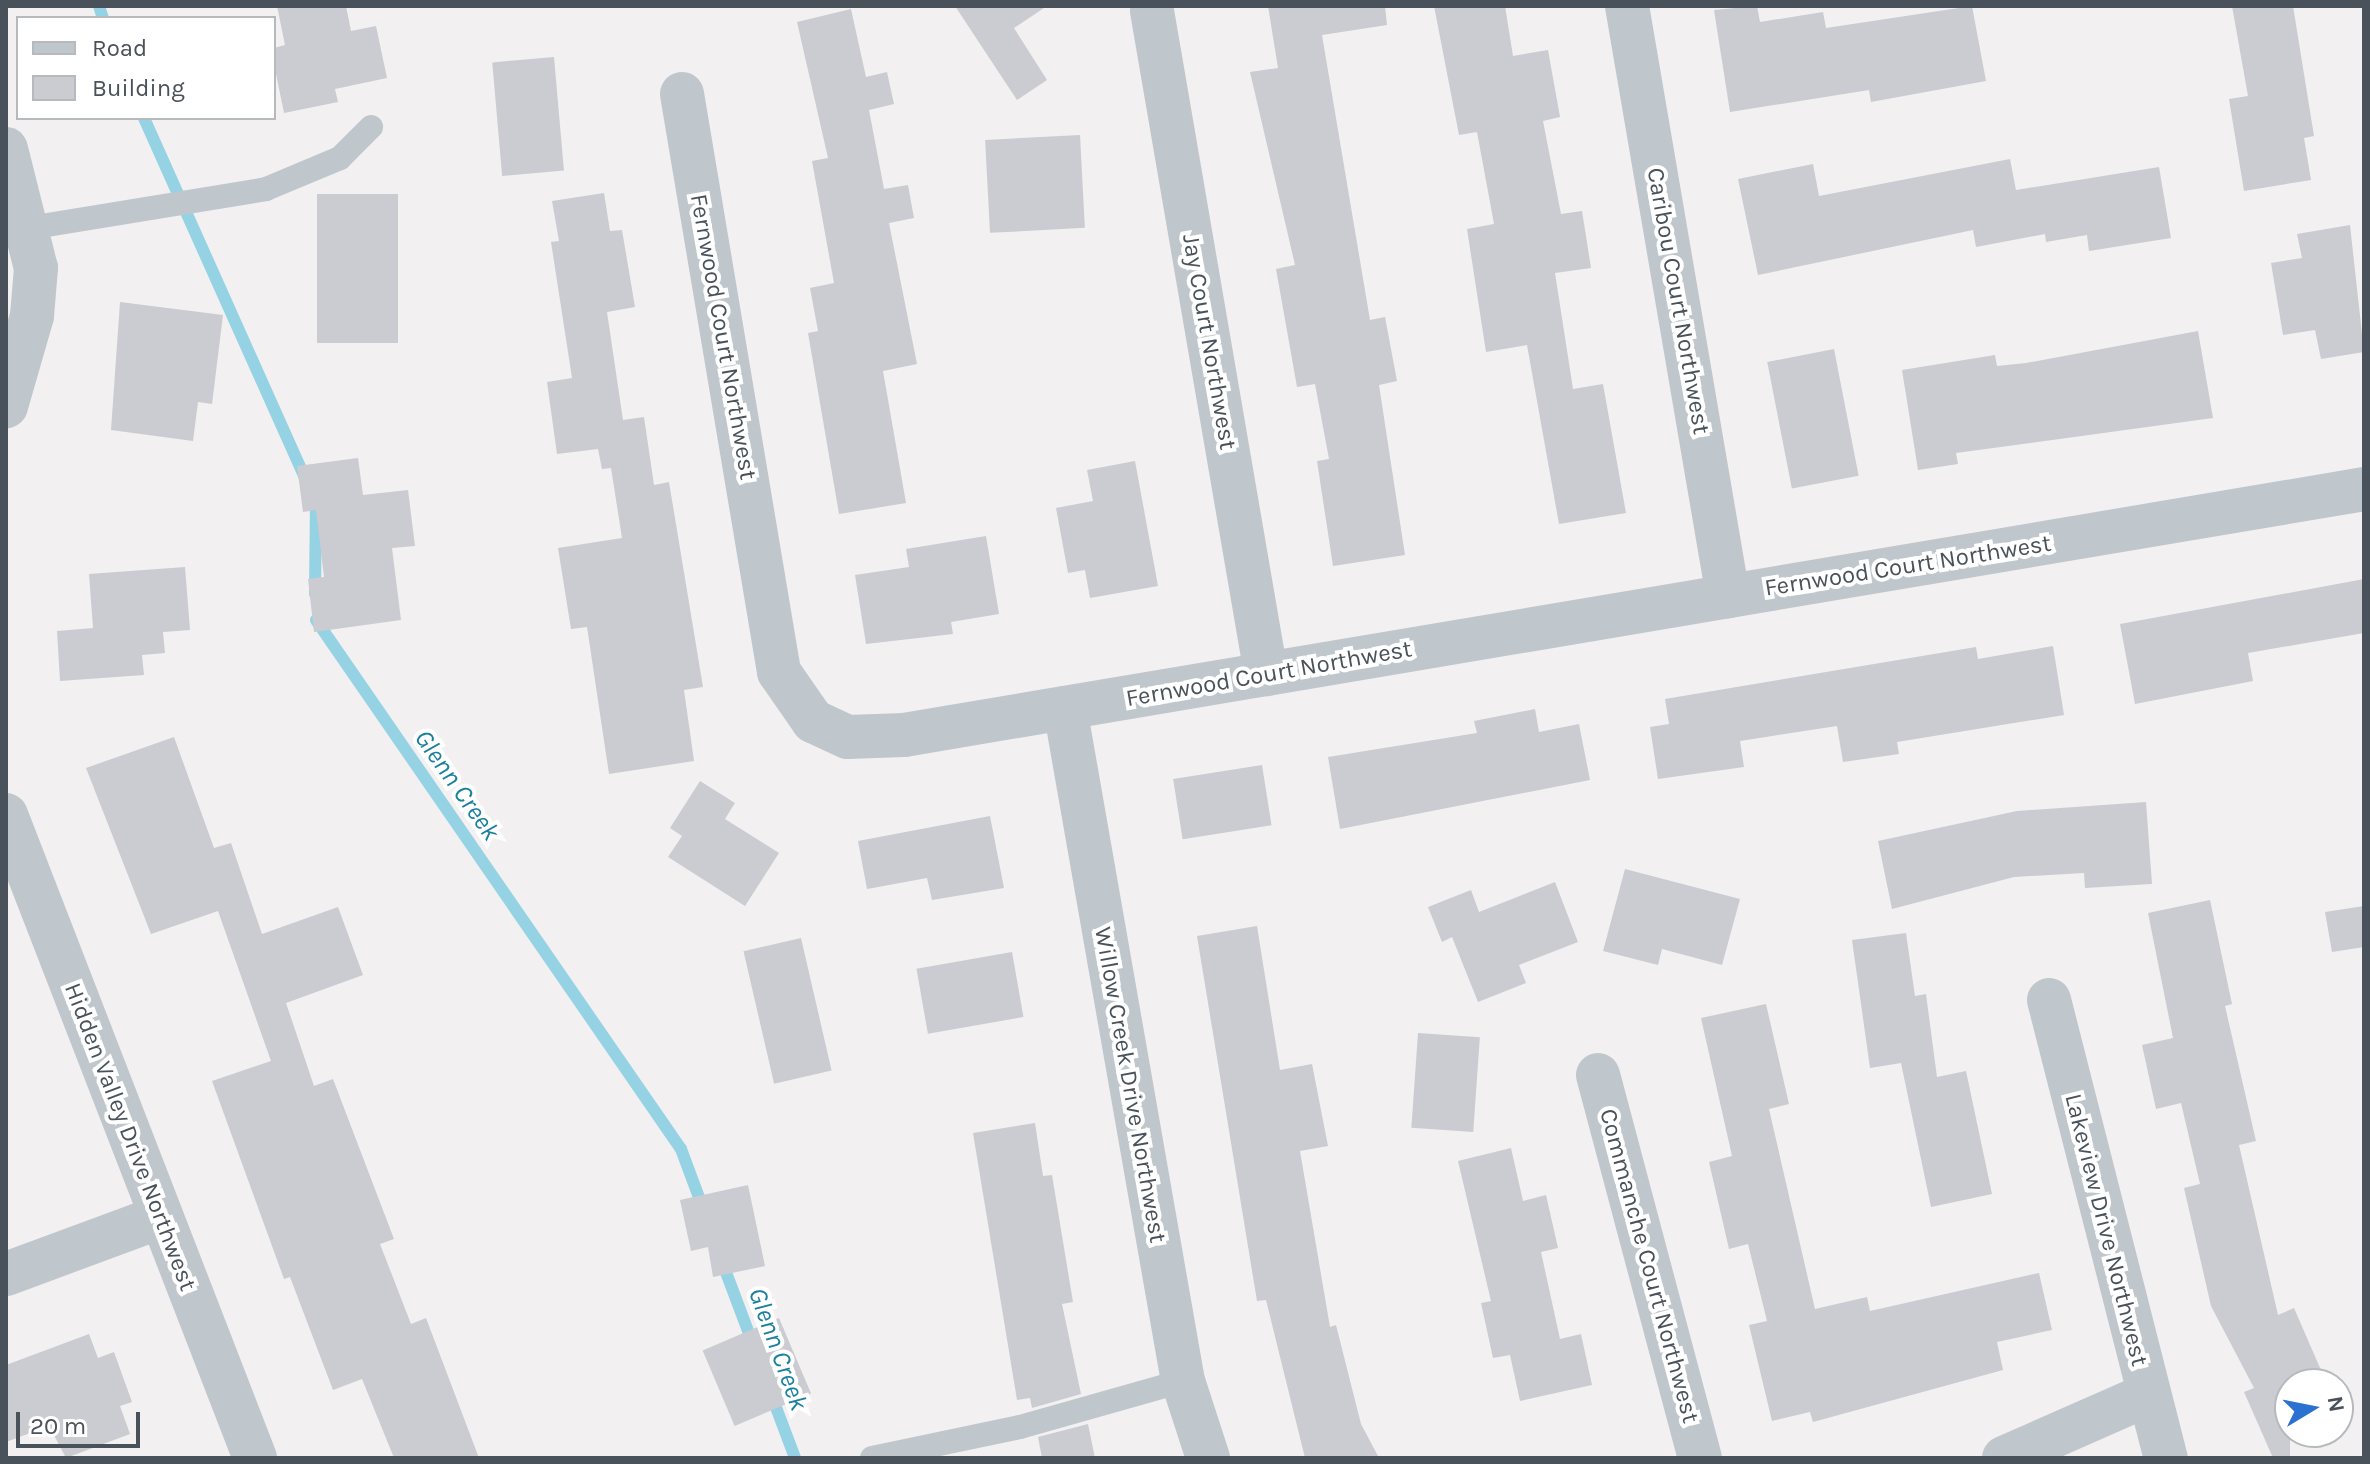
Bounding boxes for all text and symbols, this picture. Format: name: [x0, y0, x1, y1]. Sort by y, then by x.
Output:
legend: [16, 16, 276, 120]
text: Road: [92, 34, 147, 62]
text: Building: [92, 74, 185, 102]
street label: Caribou Court Northwest: [1640, 165, 1716, 437]
street label: Fernwood Court Northwest: [684, 192, 762, 482]
street label: Jay Court Northwest: [1176, 232, 1242, 452]
street label: Fernwood Court Northwest: [1763, 529, 2053, 603]
street label: Fernwood Court Northwest: [1124, 635, 1414, 713]
water label: Glenn Creek: [408, 724, 506, 846]
street label: Willow Creek Drive Northwest: [1088, 925, 1172, 1245]
street label: Hidden Valley Drive Northwest: [58, 979, 202, 1295]
street label: Lakeview Drive Northwest: [2058, 1091, 2154, 1369]
street label: Commanche Court Northwest: [1593, 1106, 1705, 1426]
water label: Glenn Creek: [741, 1284, 815, 1414]
north arrow: [2274, 1368, 2354, 1448]
text: N: [2321, 1394, 2350, 1414]
scale bar: [20, 1396, 144, 1446]
text: 20 m: [30, 1412, 86, 1440]

